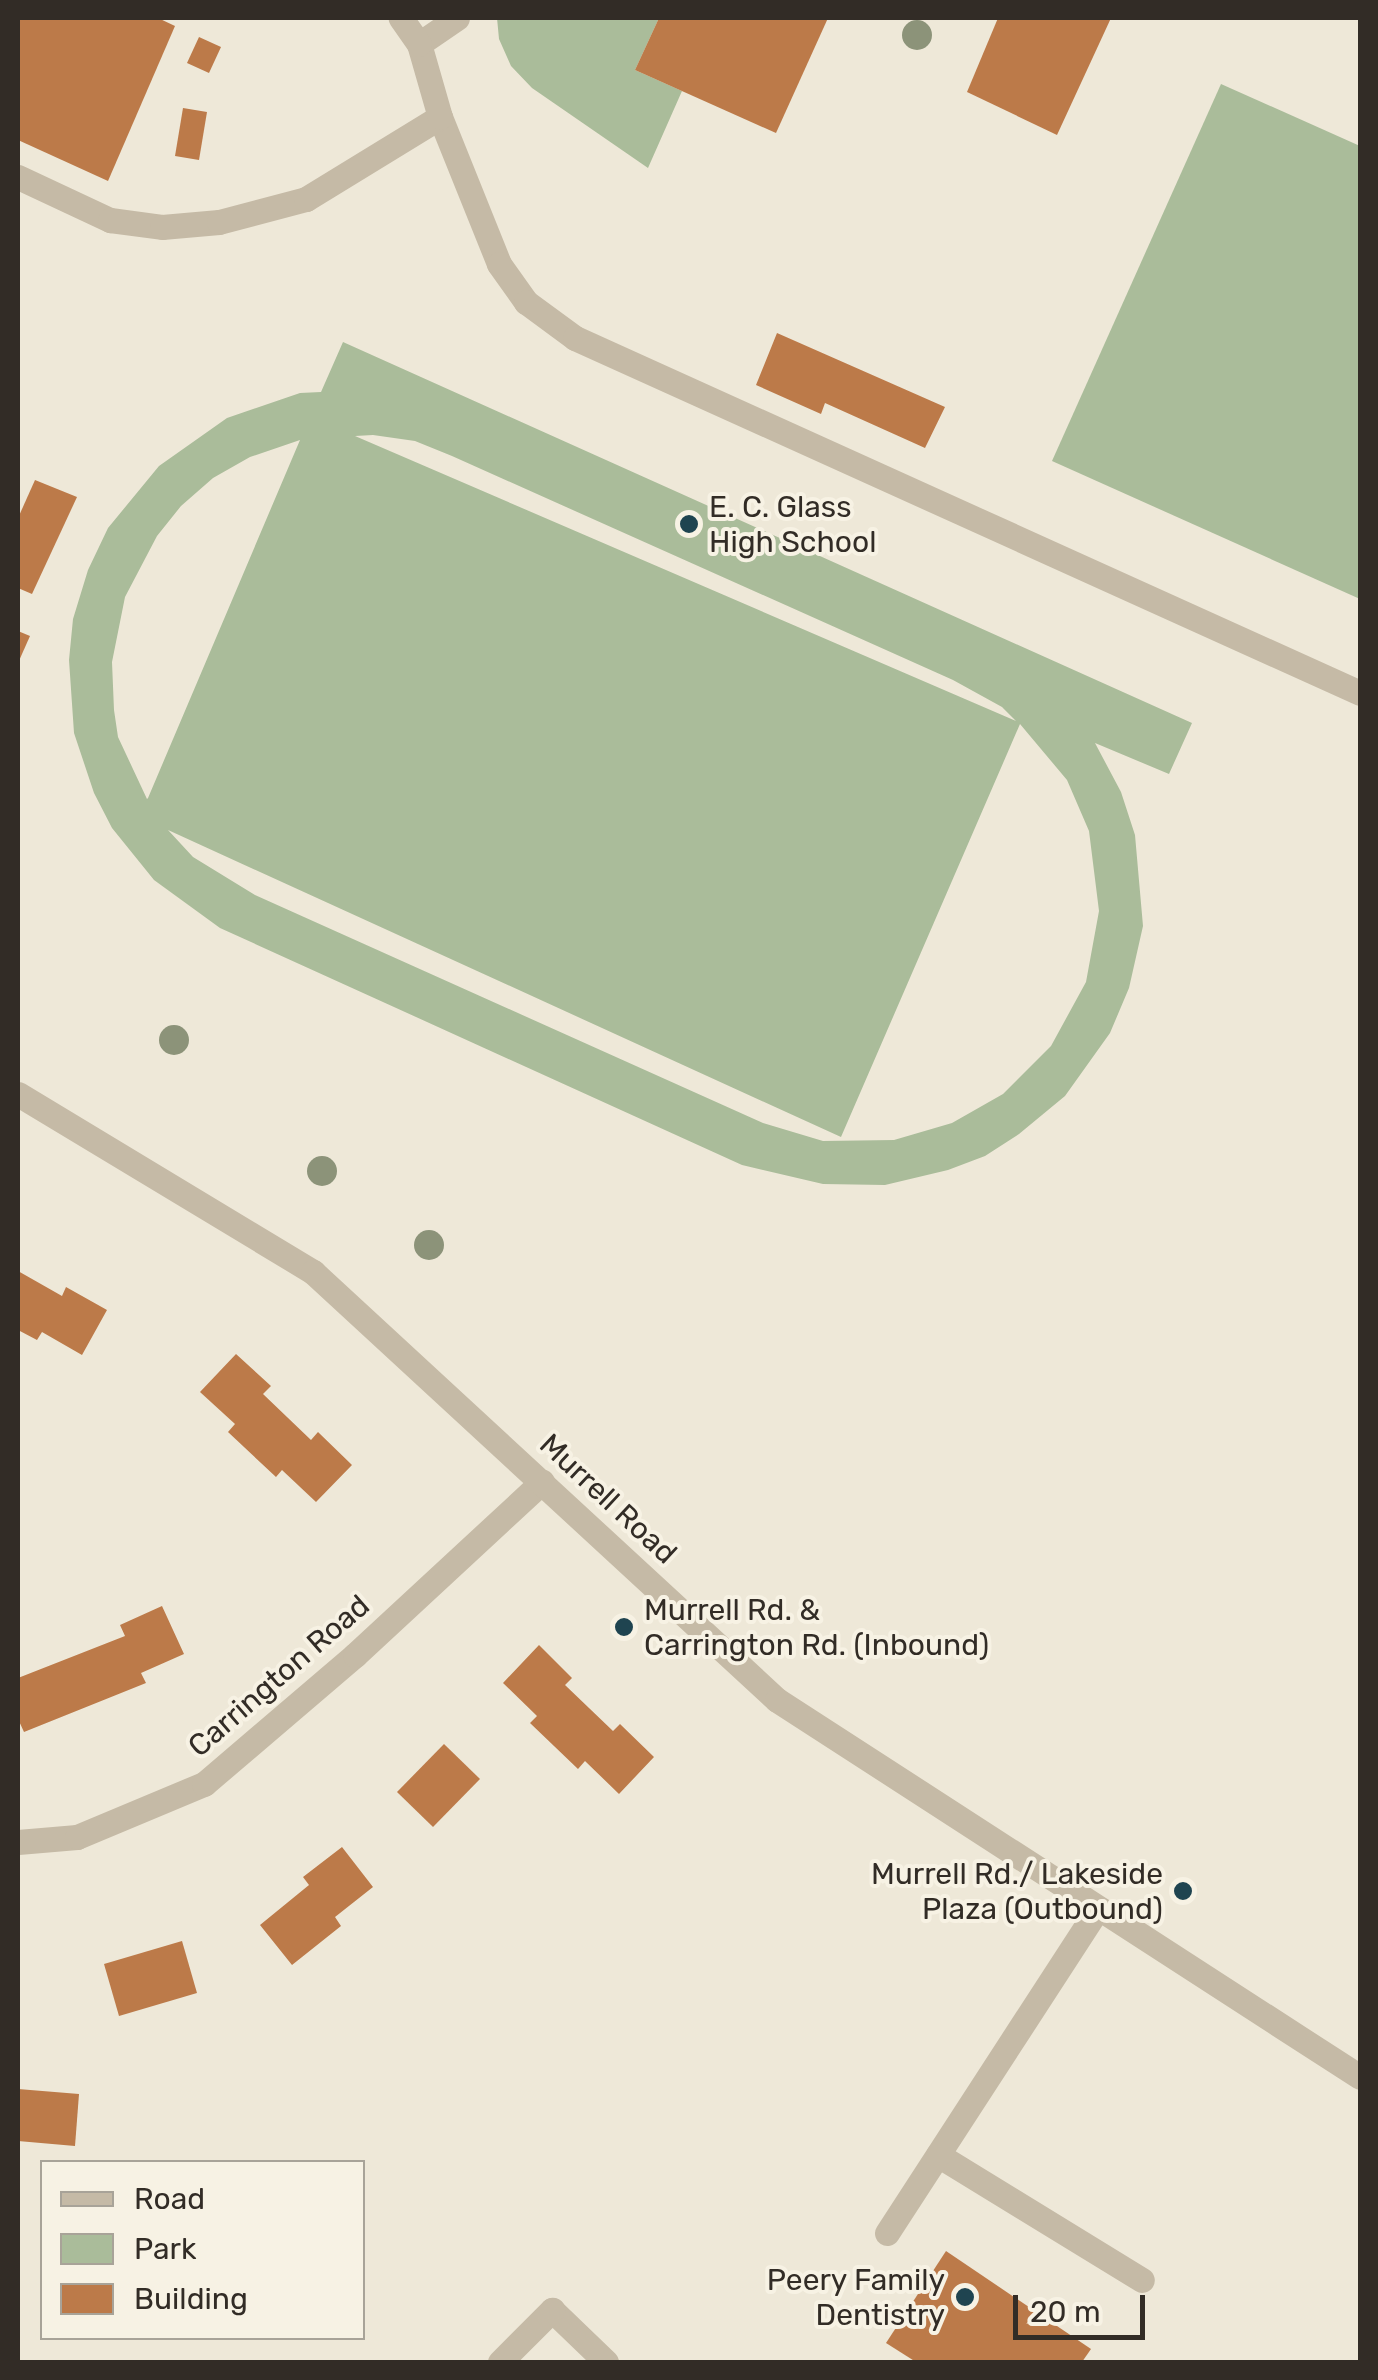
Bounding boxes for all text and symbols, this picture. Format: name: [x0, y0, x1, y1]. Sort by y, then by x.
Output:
place label: E. C. Glass High School: [709, 489, 876, 560]
marker: E. C. Glass High School: [678, 513, 700, 535]
street label: Murrell Road: [532, 1426, 684, 1572]
street label: Carrington Road: [181, 1588, 377, 1764]
place label: Murrell Rd. & Carrington Rd. (Inbound): [644, 1592, 989, 1662]
marker: Murrell Rd. & Carrington Rd. (Inbound): [613, 1616, 635, 1638]
place label: Murrell Rd./ Lakeside Plaza (Outbound): [871, 1856, 1163, 1926]
marker: Murrell Rd./ Lakeside Plaza (Outbound): [1172, 1880, 1194, 1902]
legend: [40, 2160, 365, 2340]
text: Road: [134, 2181, 205, 2217]
text: Park: [134, 2231, 196, 2267]
place label: Peery Family Dentistry: [766, 2262, 945, 2332]
scale bar: [1018, 2275, 1150, 2337]
text: Building: [134, 2281, 248, 2317]
marker: Peery Family Dentistry: [954, 2286, 976, 2308]
text: 20 m: [1030, 2294, 1101, 2330]

